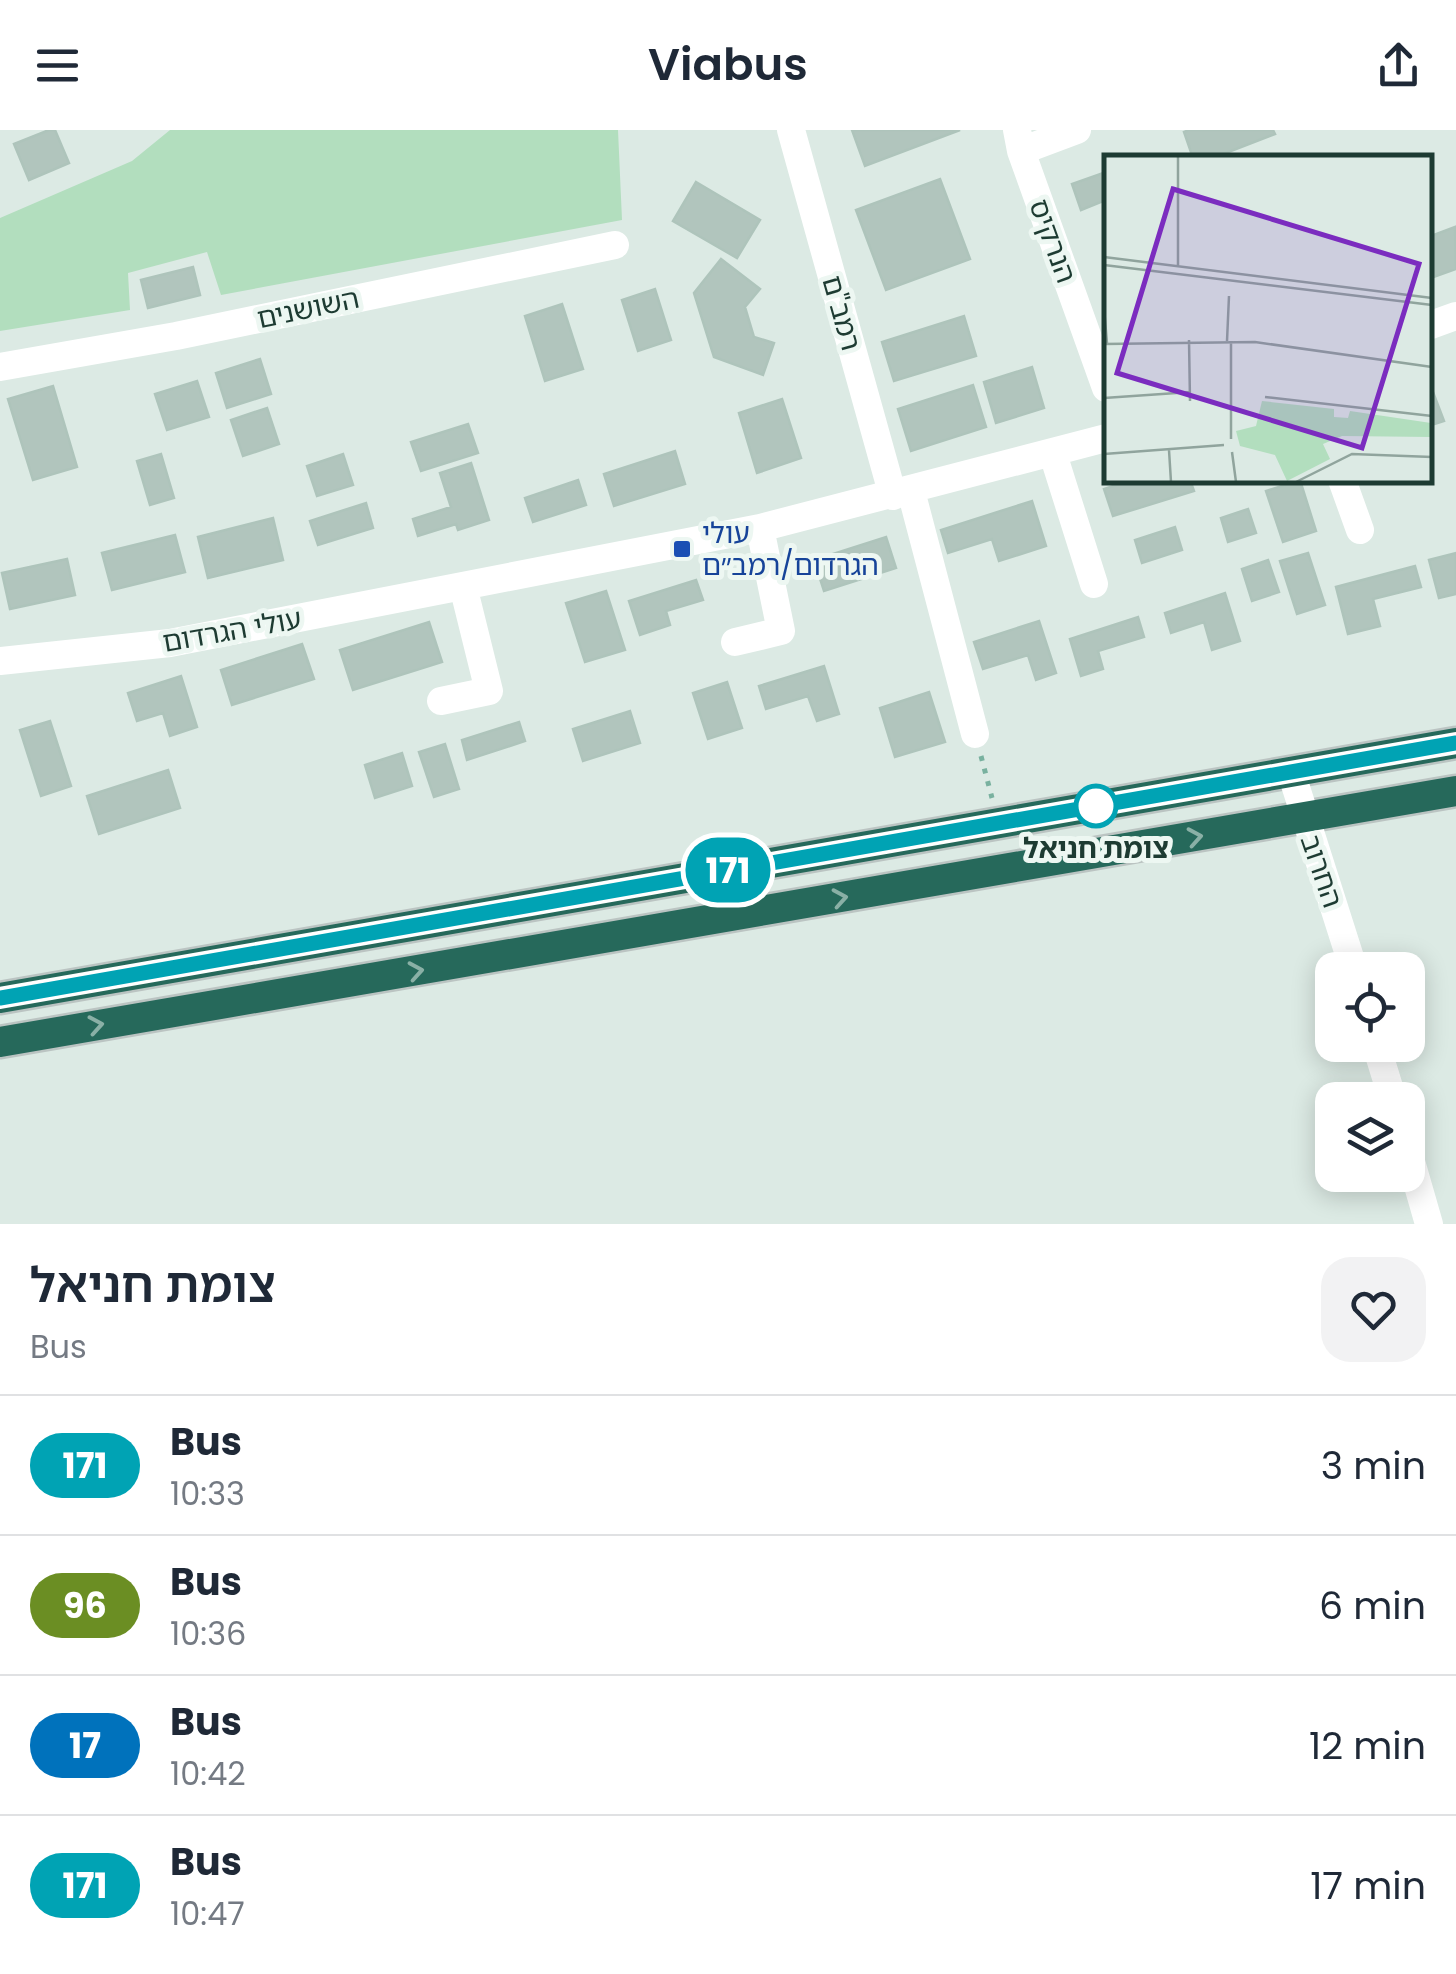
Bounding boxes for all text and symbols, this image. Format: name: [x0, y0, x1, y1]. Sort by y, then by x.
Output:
text: Viabus: [648, 33, 808, 96]
icon: menu: [30, 38, 85, 93]
icon: share: [1371, 38, 1426, 93]
inset map: [1104, 155, 1431, 482]
street label: הנרקיס: [1019, 194, 1086, 288]
street label: רמב"ם: [812, 271, 871, 355]
street label: השושנים: [253, 279, 363, 338]
place label: עולי הגרדום/רמב״ם: [702, 514, 879, 585]
marker: עולי הגרדום/רמב״ם: [671, 538, 693, 560]
street label: עולי הגרדום: [159, 599, 305, 662]
marker: צומת חניאל: [1075, 785, 1117, 827]
one-way arrow: [1187, 827, 1203, 848]
place label: צומת חניאל: [1023, 829, 1169, 868]
street label: החרוב: [1291, 829, 1352, 913]
line badge: 171: [670, 838, 786, 902]
text: 171: [705, 846, 751, 895]
one-way arrow: [832, 888, 849, 909]
map controls: [1315, 952, 1425, 1192]
button: locate: [1315, 952, 1425, 1062]
one-way arrow: [408, 961, 425, 982]
one-way arrow: [88, 1015, 104, 1036]
button: layers: [1315, 1082, 1425, 1192]
text: צומת חניאל: [30, 1252, 276, 1319]
button: heart: [1321, 1257, 1426, 1362]
text: Bus: [30, 1324, 87, 1369]
text: Bus: [170, 1415, 242, 1468]
text: 3 min: [1321, 1439, 1426, 1492]
text: 171: [62, 1441, 108, 1490]
text: 10:33: [170, 1471, 245, 1516]
text: Bus: [170, 1555, 242, 1608]
text: 6 min: [1319, 1579, 1426, 1632]
text: 96: [63, 1581, 107, 1630]
text: 10:36: [170, 1611, 246, 1656]
text: Bus: [170, 1695, 242, 1748]
text: 12 min: [1309, 1719, 1426, 1772]
text: 17: [69, 1721, 101, 1770]
text: 10:42: [170, 1751, 246, 1796]
text: Bus: [170, 1835, 242, 1888]
text: 17 min: [1310, 1859, 1426, 1912]
text: 171: [62, 1861, 108, 1910]
text: 10:47: [170, 1891, 245, 1936]

